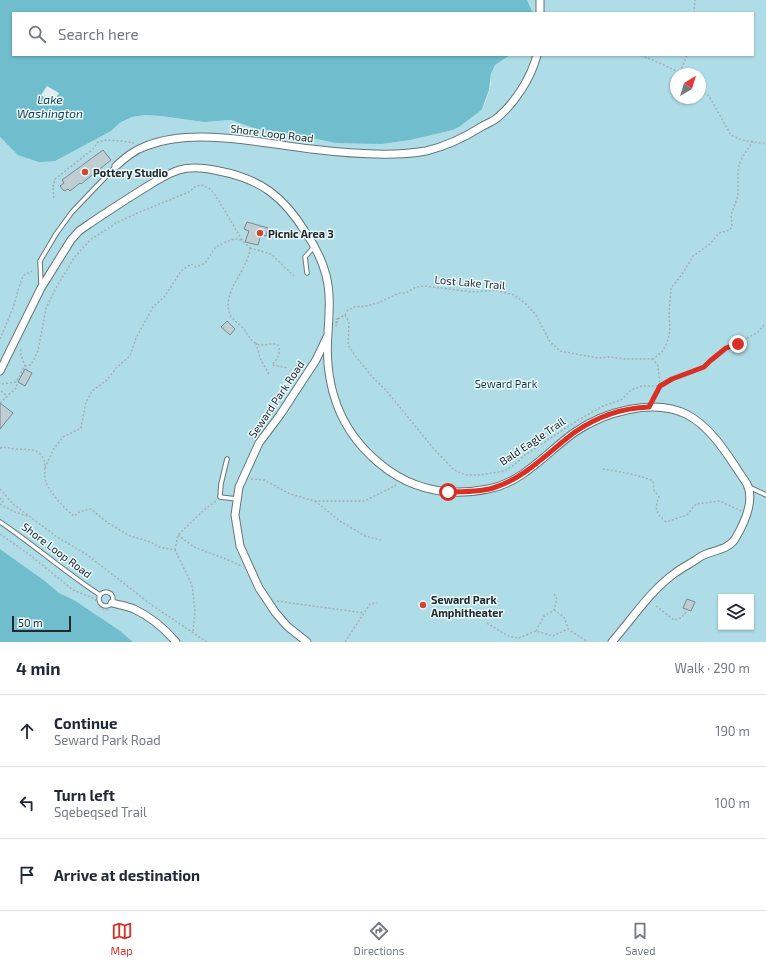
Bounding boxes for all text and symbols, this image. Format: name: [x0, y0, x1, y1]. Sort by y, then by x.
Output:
search box: [12, 12, 754, 56]
icon: search: [26, 23, 48, 45]
text: Search here: [58, 25, 139, 43]
north arrow: [670, 68, 706, 104]
water label: Lake Washington: [17, 92, 83, 120]
street label: Shore Loop Road: [230, 121, 314, 145]
place label: Pottery Studio: [93, 166, 169, 180]
marker: Pottery Studio: [80, 167, 90, 177]
place label: Picnic Area 3: [268, 227, 334, 240]
marker: Picnic Area 3: [255, 228, 265, 238]
street label: Lost Lake Trail: [434, 272, 507, 292]
route end: [729, 335, 747, 353]
street label: Seward Park Road: [245, 358, 307, 440]
park label: Seward Park: [475, 377, 538, 390]
street label: Bald Eagle Trail: [497, 414, 568, 468]
route start: [439, 483, 457, 501]
street label: Shore Loop Road: [20, 520, 94, 580]
place label: Seward Park Amphitheater: [431, 593, 503, 619]
map controls: [718, 594, 754, 630]
button: layers: [718, 594, 754, 630]
marker: Seward Park Amphitheater: [418, 600, 428, 610]
scale bar: [12, 614, 71, 633]
text: 50 m: [18, 616, 43, 629]
text: 4 min: [16, 658, 60, 678]
text: Walk · 290 m: [675, 660, 750, 676]
text: Continue: [54, 714, 117, 732]
icon: ahead: [16, 720, 38, 742]
text: 190 m: [715, 723, 750, 739]
text: Seward Park Road: [54, 732, 161, 748]
text: Turn left: [54, 786, 115, 804]
icon: left: [16, 792, 38, 814]
text: 100 m: [715, 795, 750, 811]
text: Sqebeqsed Trail: [54, 804, 147, 820]
icon: arrive: [16, 864, 38, 886]
text: Arrive at destination: [54, 866, 200, 884]
tab: Map: [111, 920, 133, 957]
tab: Directions: [354, 920, 404, 957]
tab: Saved: [625, 920, 656, 957]

